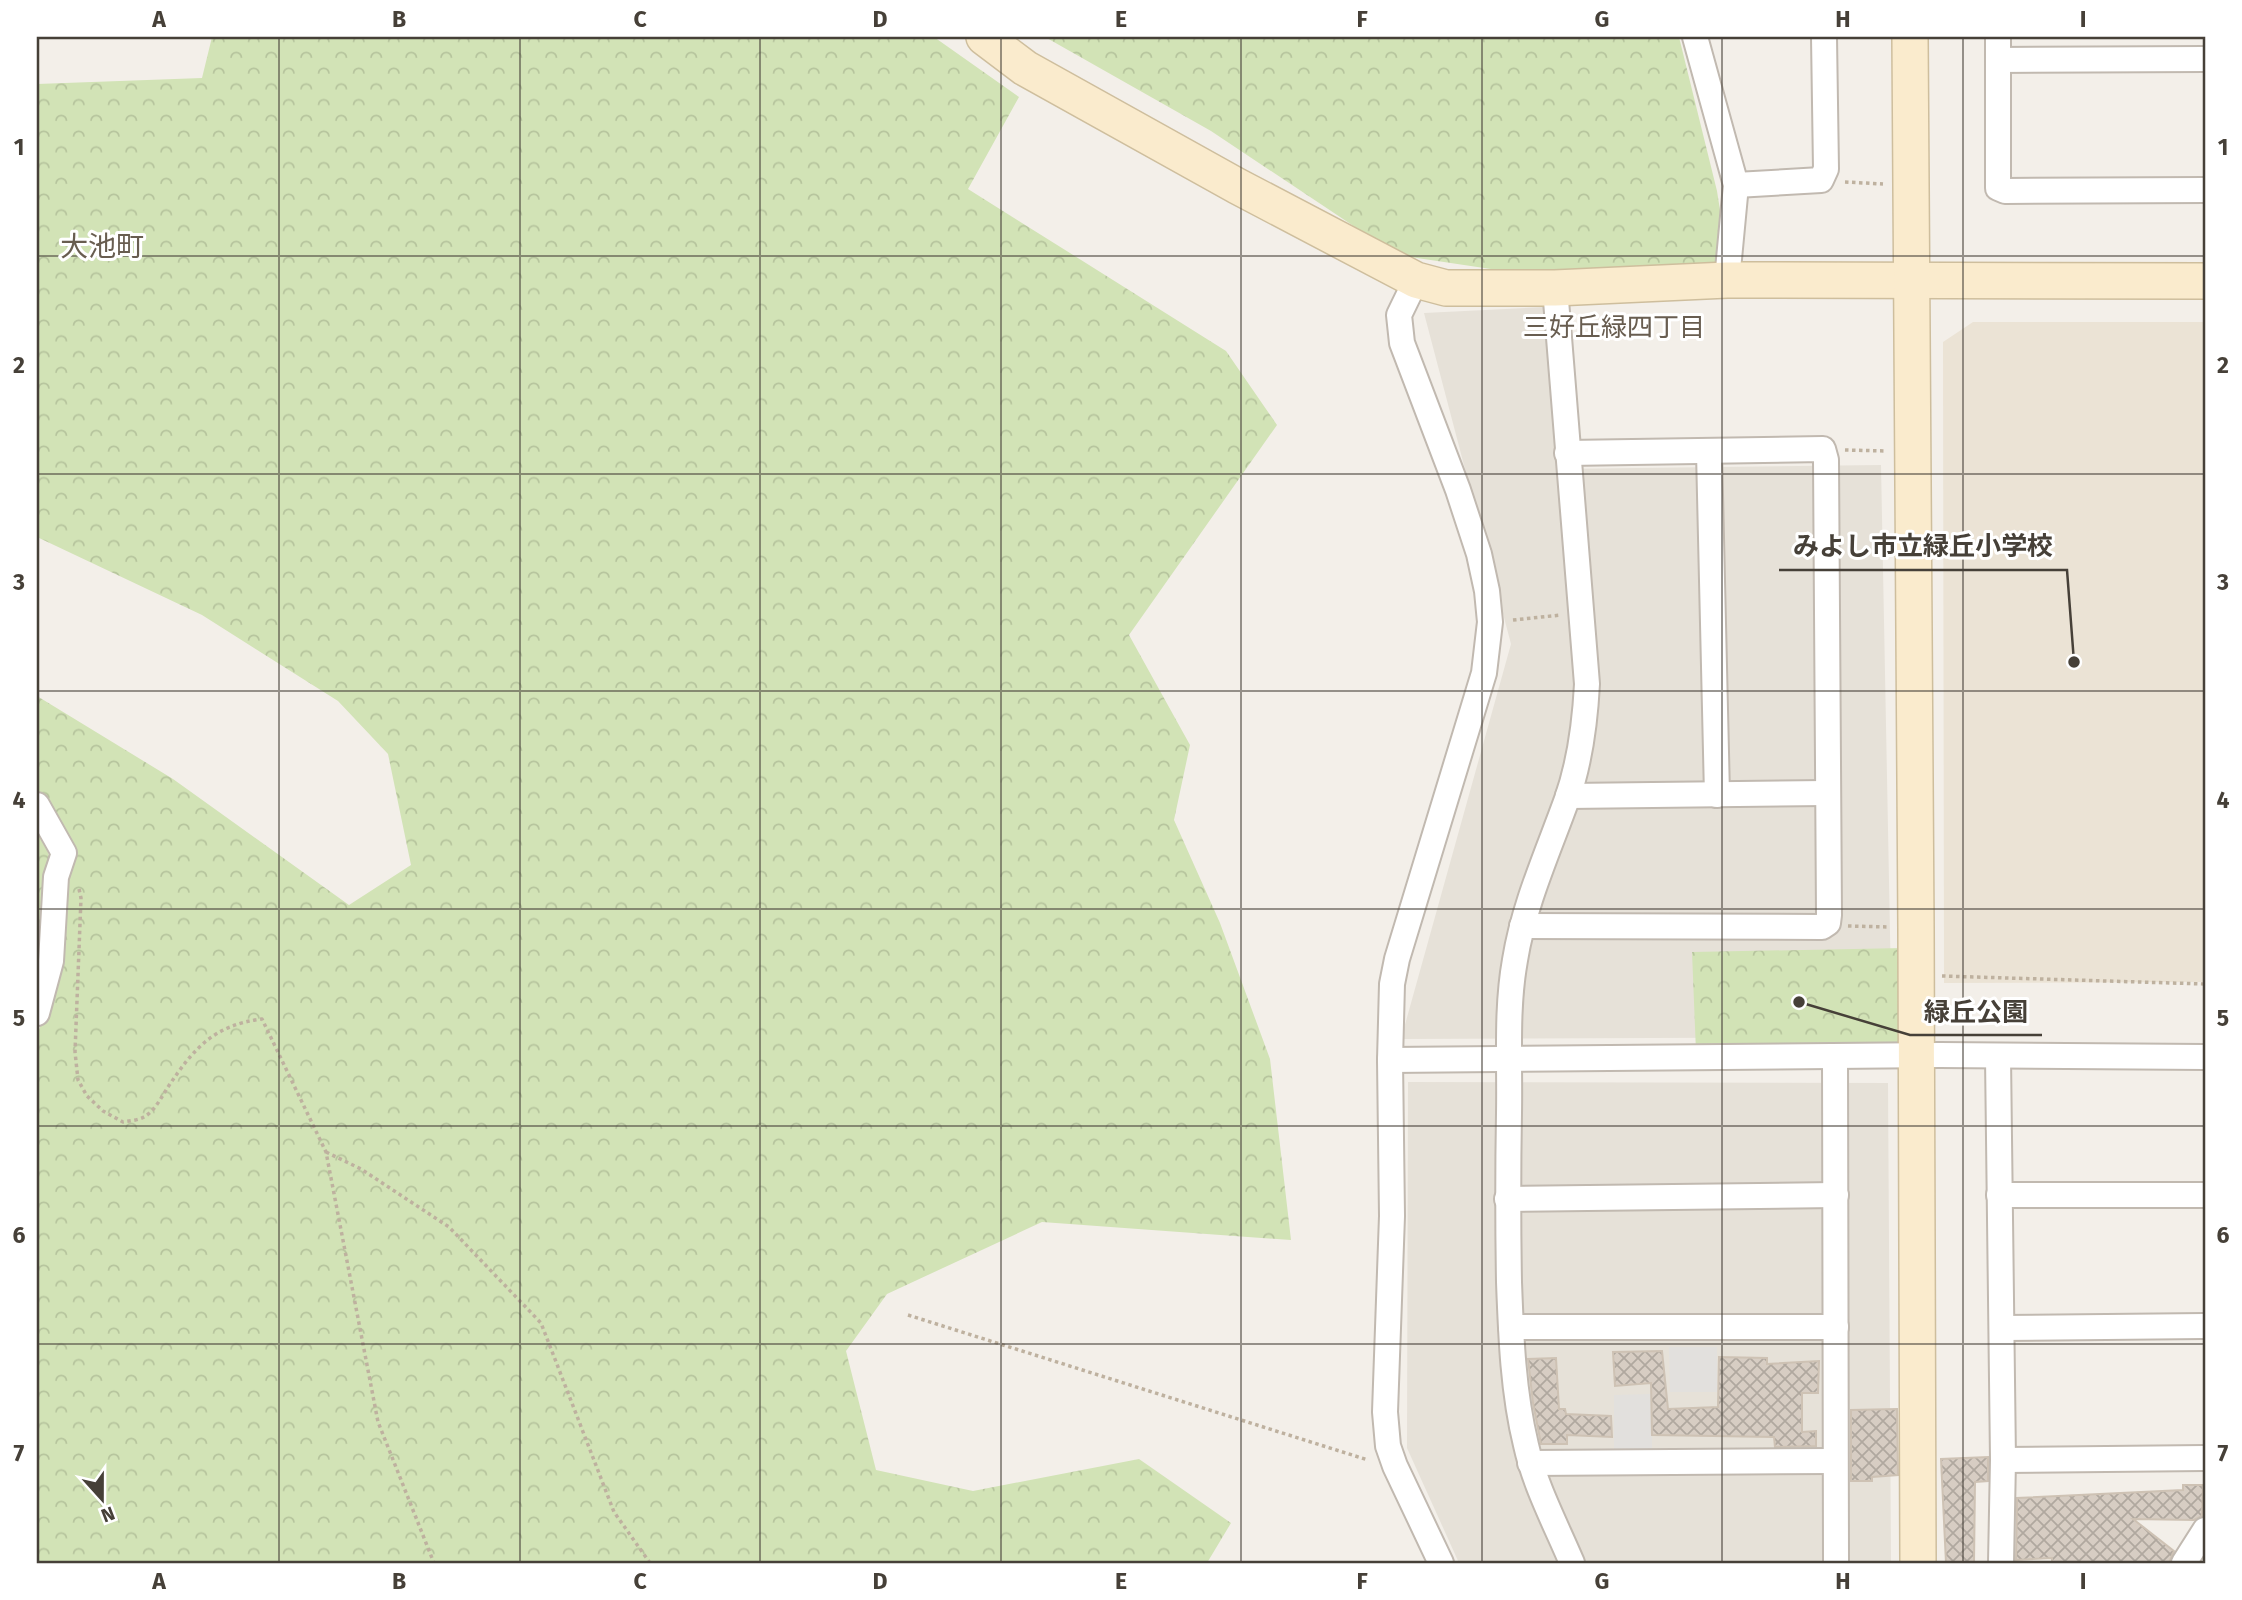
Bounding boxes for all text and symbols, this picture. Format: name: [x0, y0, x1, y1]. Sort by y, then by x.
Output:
text: A: [151, 5, 166, 33]
text: B: [392, 5, 406, 33]
text: C: [633, 5, 647, 33]
text: D: [873, 5, 888, 33]
text: E: [1115, 5, 1127, 33]
text: F: [1356, 5, 1368, 33]
text: G: [1595, 5, 1609, 33]
text: H: [1835, 5, 1851, 33]
text: I: [2080, 5, 2086, 33]
text: 1: [14, 133, 24, 161]
text: 1: [2218, 133, 2228, 161]
district label: 大池町: [60, 230, 144, 263]
district label: 三好丘緑四丁目: [1523, 312, 1705, 343]
text: 2: [13, 351, 25, 379]
text: 2: [2217, 351, 2229, 379]
callout: みよし市立緑丘小学校: [1779, 523, 2067, 570]
text: みよし市立緑丘小学校: [1793, 531, 2053, 562]
text: 3: [12, 568, 25, 596]
text: 3: [2216, 568, 2229, 596]
text: 4: [13, 786, 26, 814]
text: 4: [2217, 786, 2230, 814]
callout: 緑丘公園: [1910, 988, 2042, 1035]
text: 緑丘公園: [1924, 997, 2028, 1028]
text: 5: [13, 1004, 25, 1032]
text: 5: [2217, 1004, 2229, 1032]
text: 6: [13, 1221, 26, 1249]
text: 6: [2217, 1221, 2230, 1249]
text: 7: [14, 1439, 25, 1467]
text: 7: [2218, 1439, 2229, 1467]
north arrow: [66, 1464, 136, 1534]
text: N: [98, 1501, 118, 1527]
text: A: [151, 1567, 166, 1595]
text: B: [392, 1567, 406, 1595]
text: C: [633, 1567, 647, 1595]
text: D: [873, 1567, 888, 1595]
text: E: [1115, 1567, 1127, 1595]
text: F: [1356, 1567, 1368, 1595]
text: G: [1595, 1567, 1609, 1595]
text: H: [1835, 1567, 1851, 1595]
text: I: [2080, 1567, 2086, 1595]

